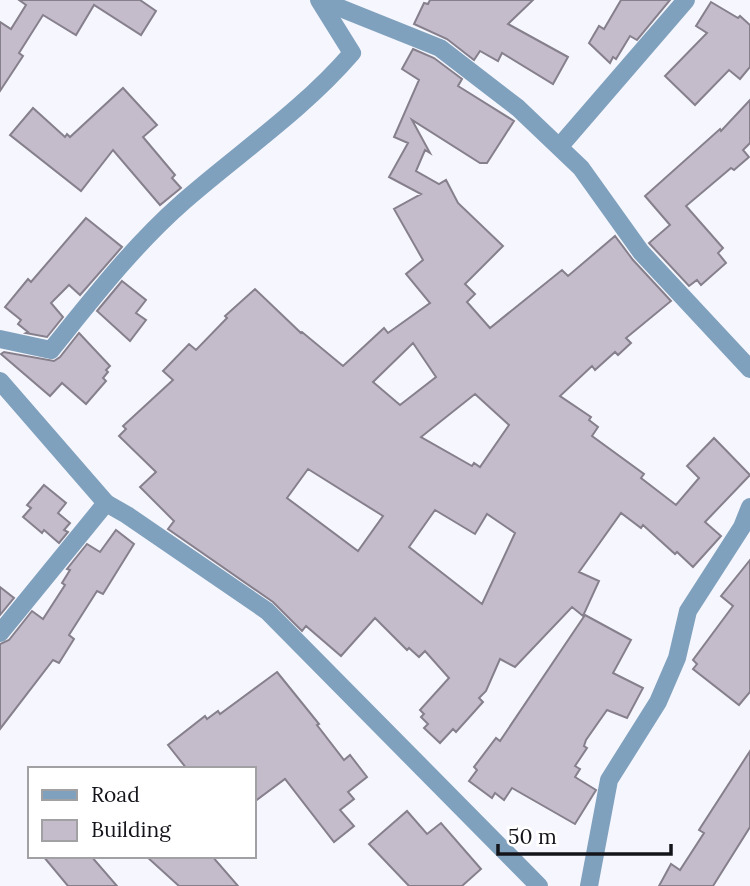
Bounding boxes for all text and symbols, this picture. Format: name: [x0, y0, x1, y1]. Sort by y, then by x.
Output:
legend: [28, 767, 256, 858]
text: Road: [91, 781, 140, 808]
scale bar: [498, 812, 671, 856]
text: Building: [91, 816, 171, 843]
text: 50 m: [508, 823, 557, 850]

